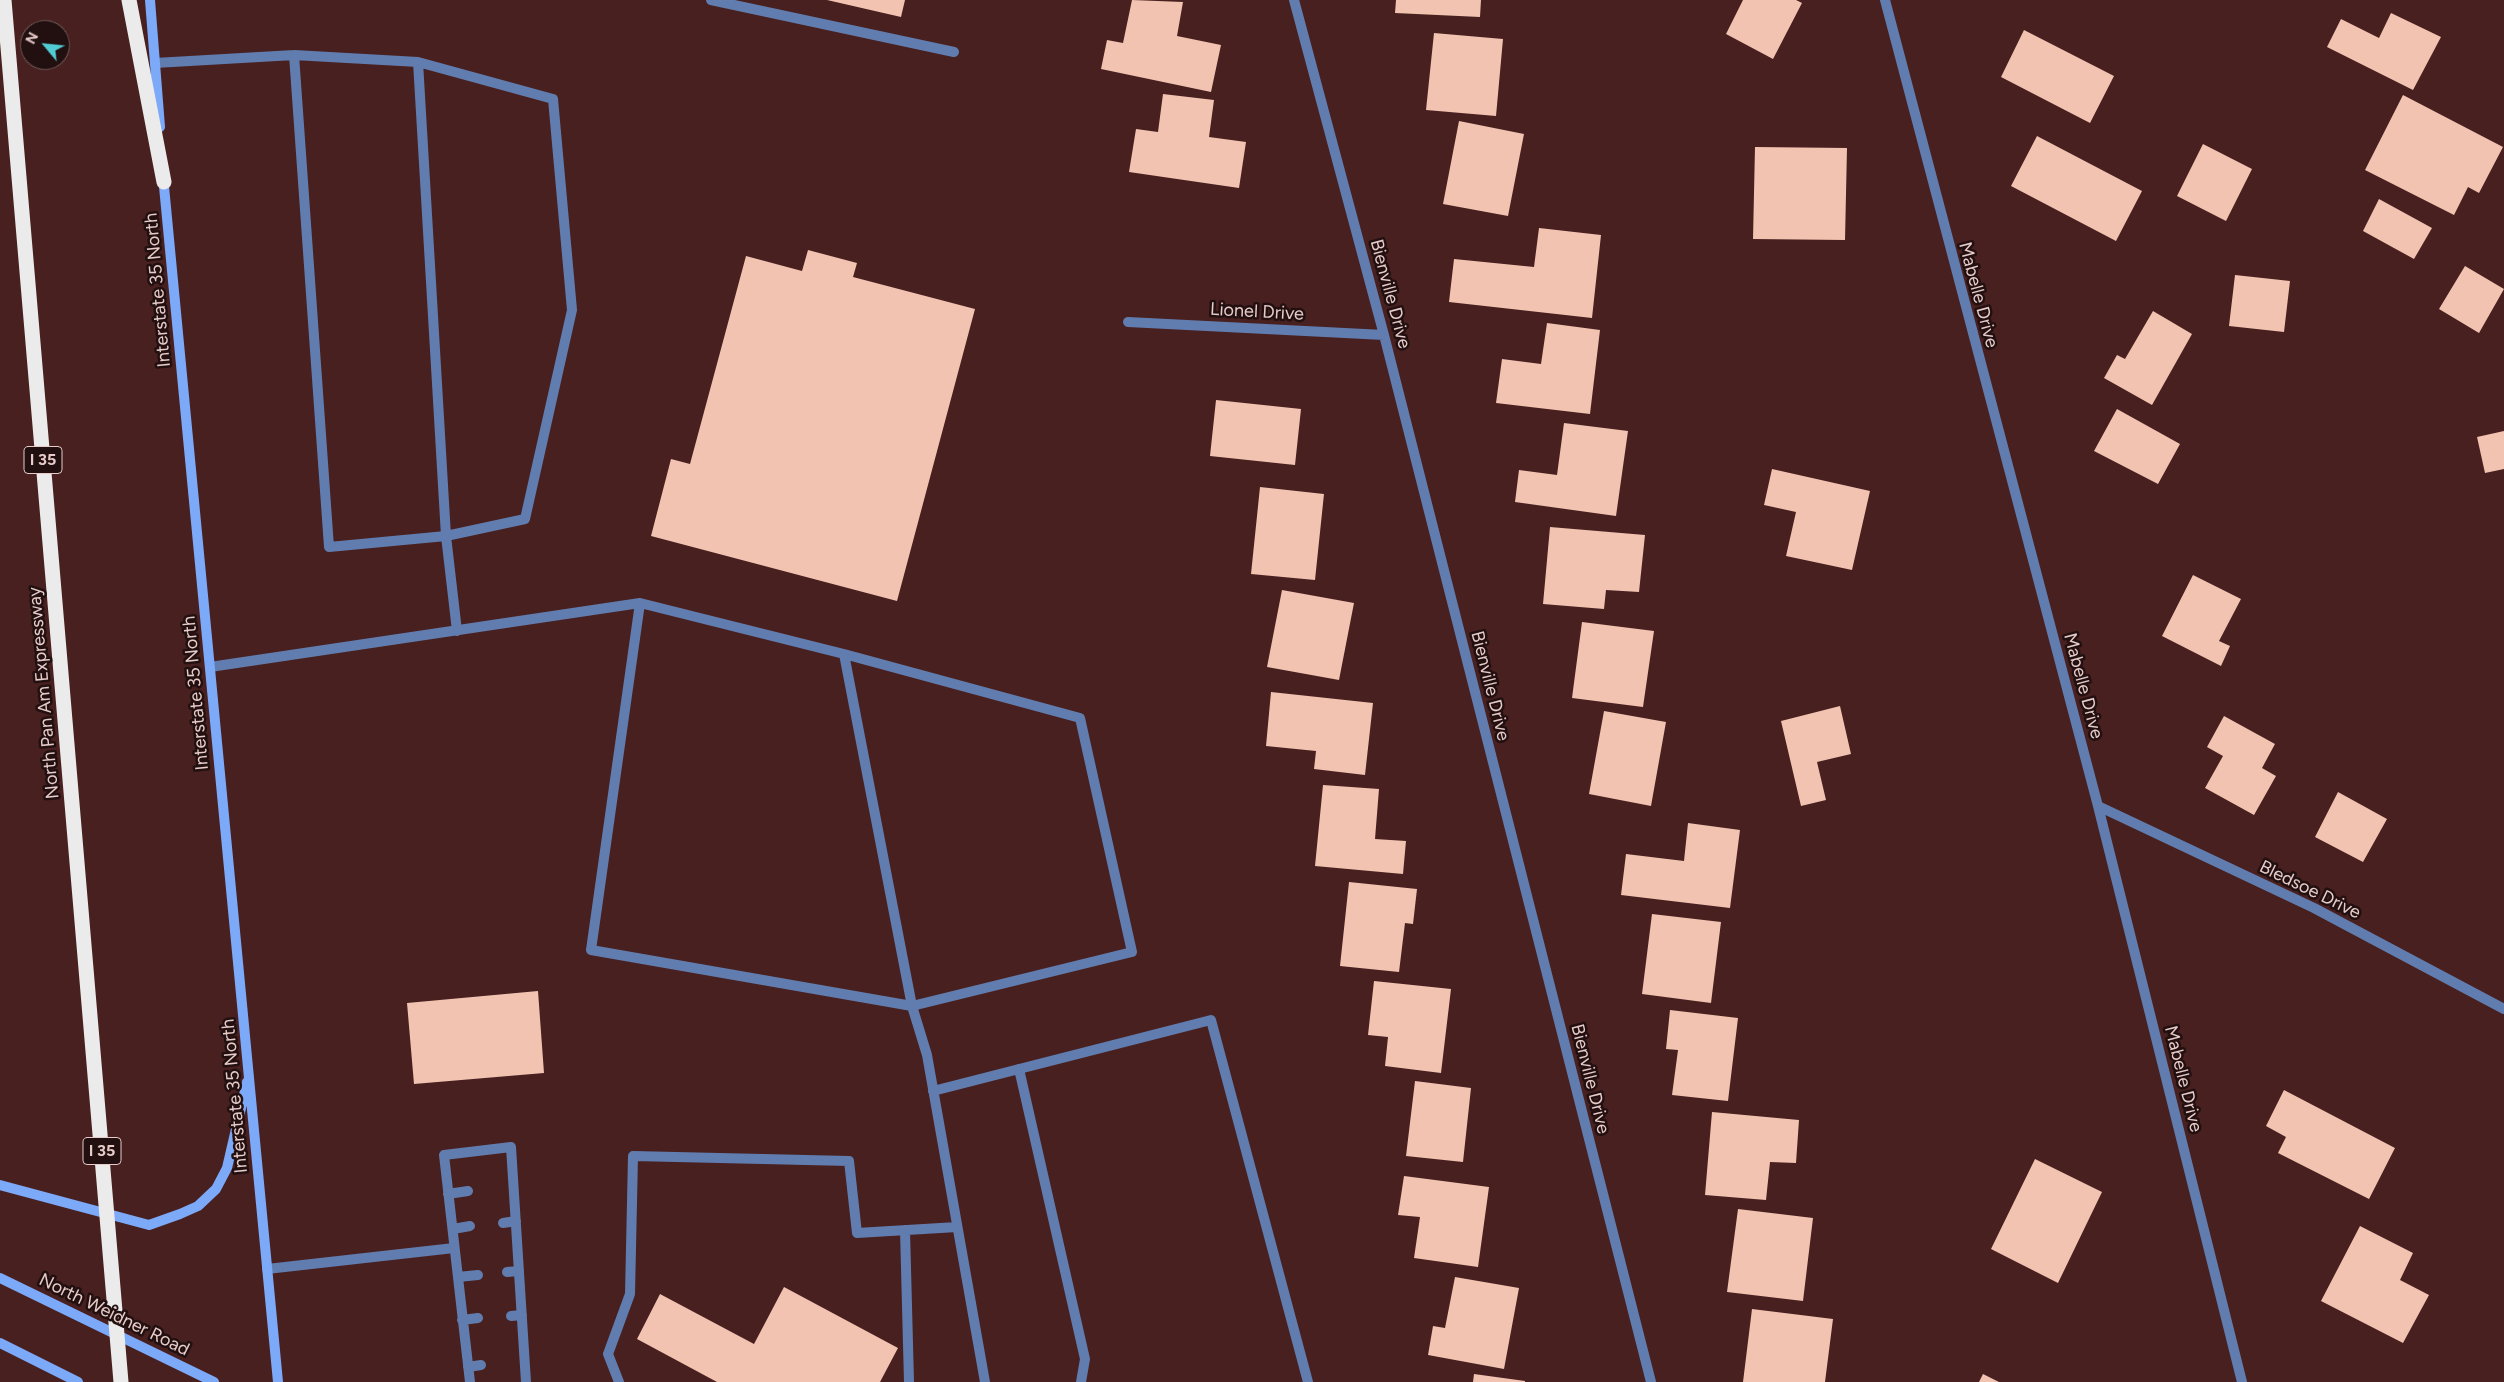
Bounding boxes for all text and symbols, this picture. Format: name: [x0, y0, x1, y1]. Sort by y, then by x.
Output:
north arrow: [20, 20, 70, 70]
text: N: [22, 29, 42, 47]
street label: Interstate 35 North: [140, 212, 176, 368]
street label: Bienville Drive: [1365, 237, 1415, 351]
street label: Mabelle Drive: [1954, 240, 2002, 350]
street label: Lionel Drive: [1210, 299, 1304, 325]
road number: I 35: [24, 446, 62, 474]
street label: North Pan Am Expressway: [24, 586, 64, 800]
street label: Interstate 35 North: [178, 615, 214, 771]
street label: Bienville Drive: [1466, 629, 1514, 743]
street label: Mabelle Drive: [2059, 631, 2107, 741]
street label: Bledsoe Drive: [2256, 856, 2364, 924]
street label: Interstate 35 North: [217, 1018, 253, 1174]
street label: Bienville Drive: [1566, 1022, 1614, 1136]
street label: Mabelle Drive: [2159, 1024, 2207, 1134]
road number: I 35: [83, 1138, 121, 1164]
street label: North Weidner Road: [35, 1269, 193, 1361]

